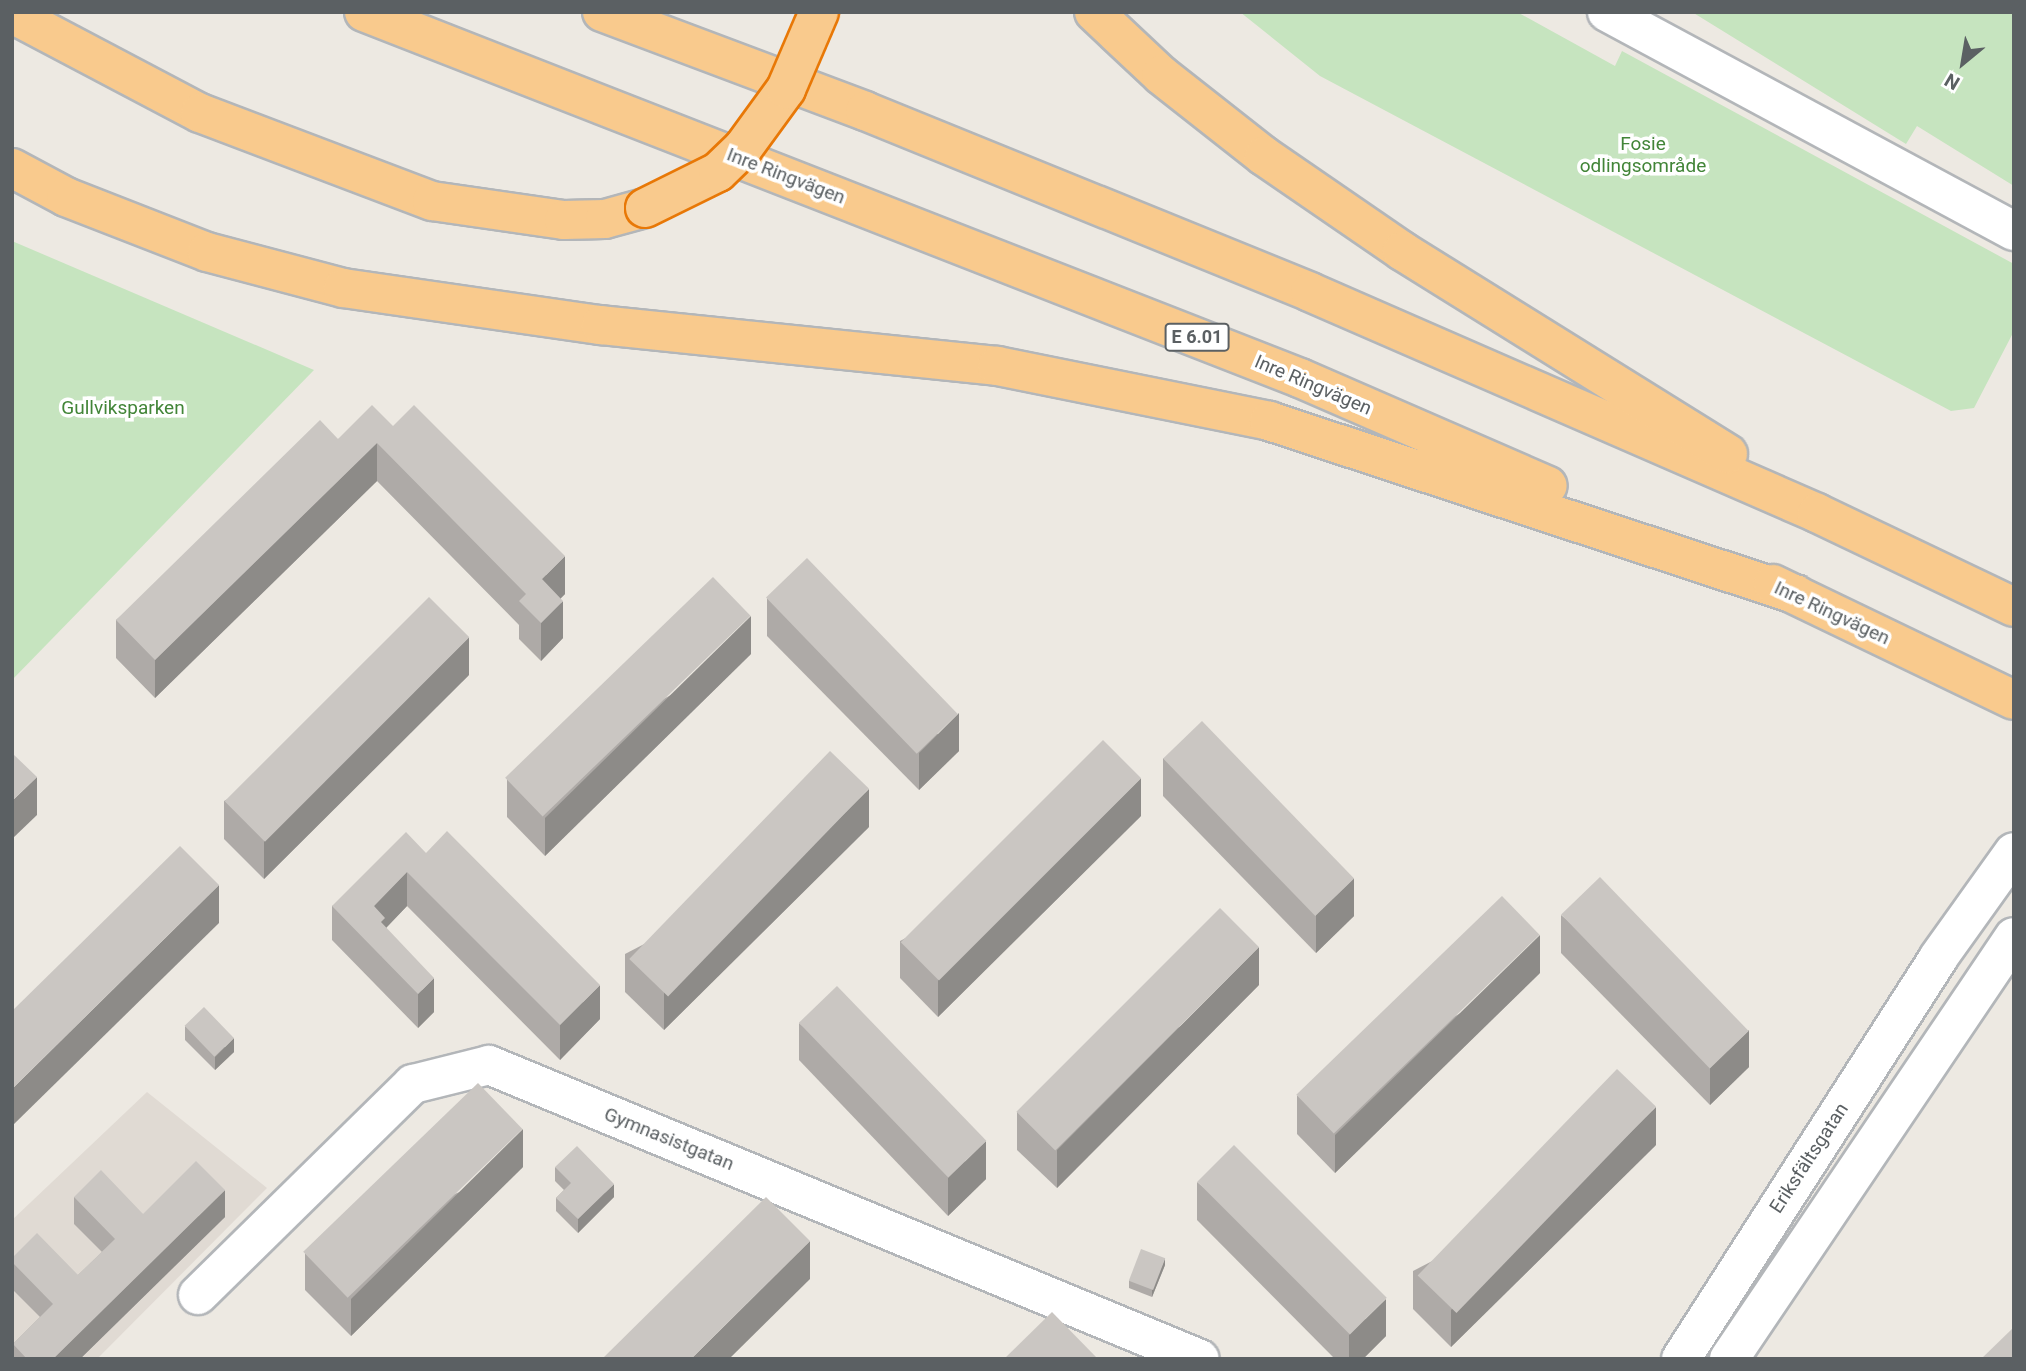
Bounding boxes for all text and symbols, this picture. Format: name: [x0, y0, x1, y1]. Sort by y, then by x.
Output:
north arrow: [1928, 28, 1998, 98]
text: N: [1941, 68, 1964, 95]
park label: Fosie odlingsområde: [1580, 133, 1706, 177]
street label: Inre Ringvägen: [724, 143, 848, 209]
road number: E 6.01: [1164, 323, 1230, 352]
street label: Inre Ringvägen: [1251, 350, 1375, 420]
park label: Gullviksparken: [61, 397, 185, 419]
street label: Inre Ringvägen: [1771, 576, 1893, 650]
street label: Eriksfältsgatan: [1765, 1099, 1853, 1217]
street label: Gymnasistgatan: [601, 1103, 737, 1175]

